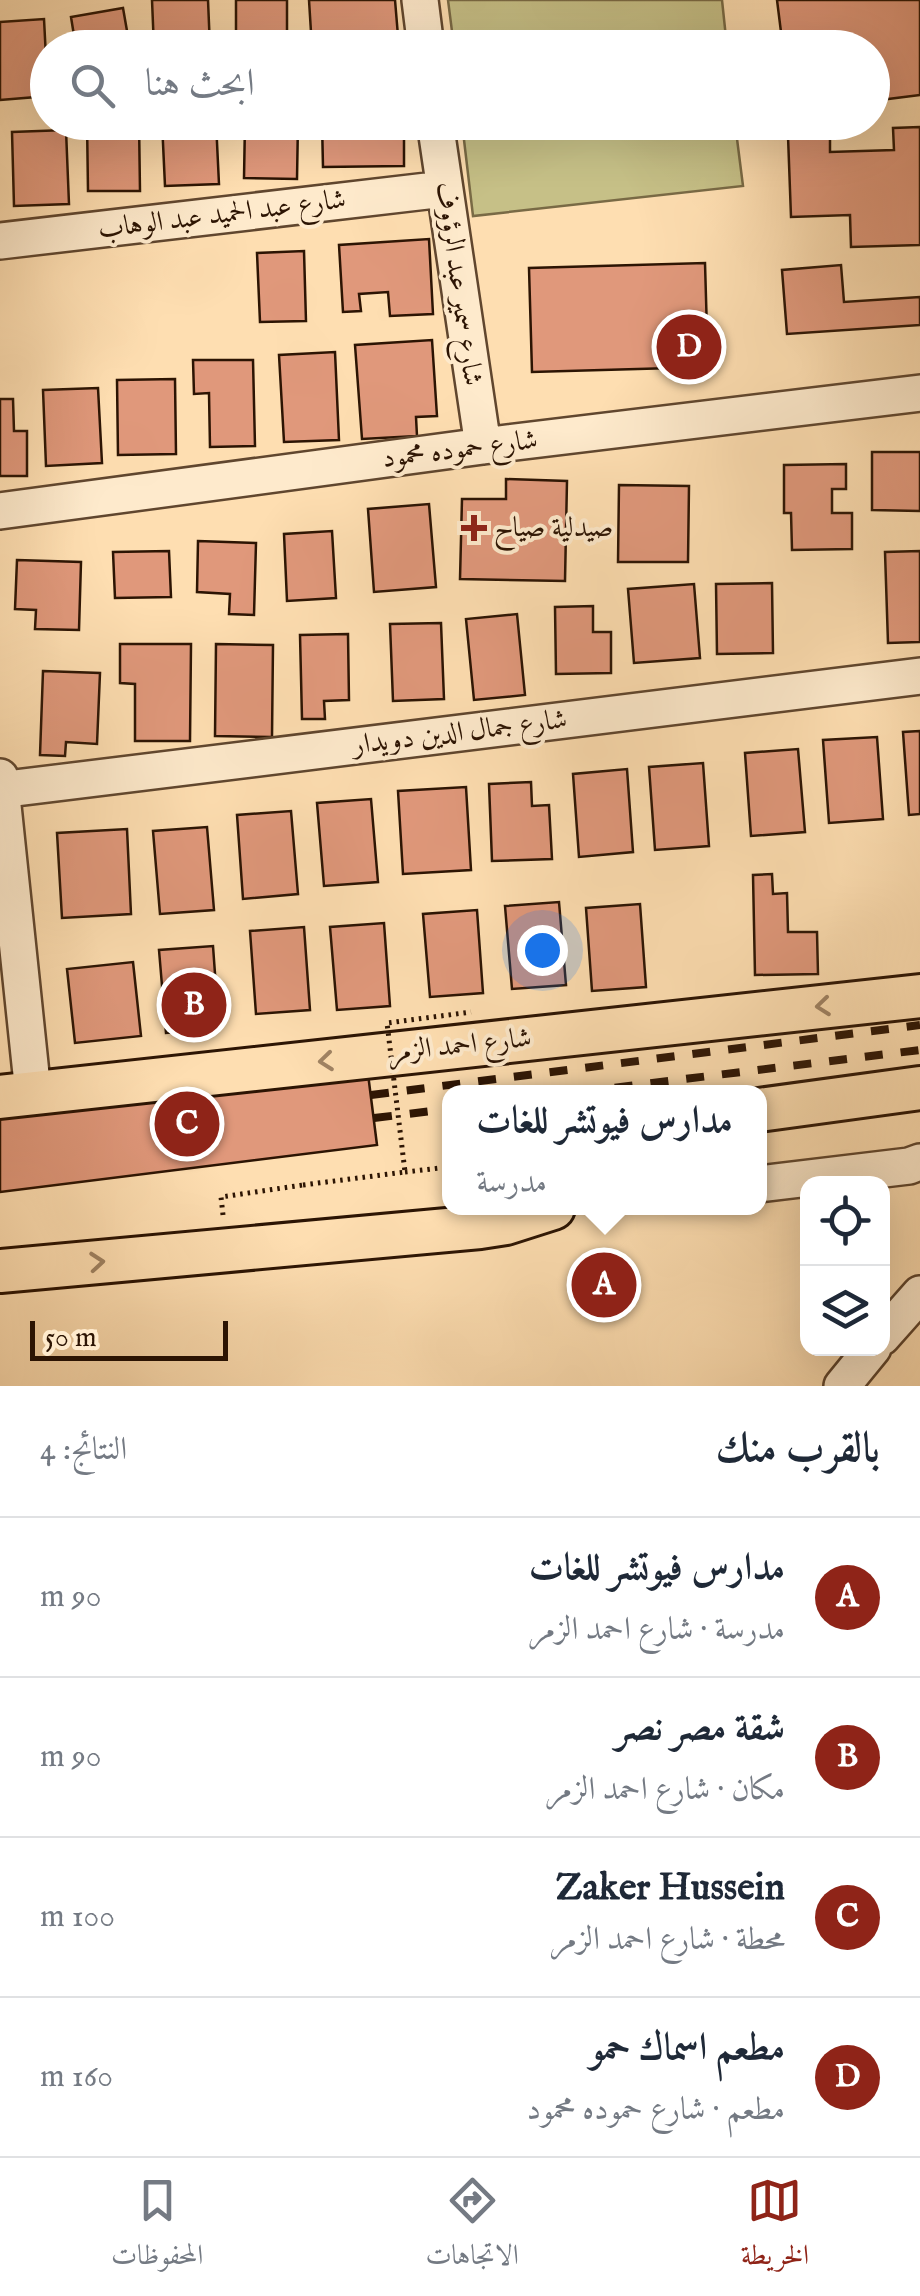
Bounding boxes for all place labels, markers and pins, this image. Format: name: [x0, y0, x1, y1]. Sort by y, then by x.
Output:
pin: D: [656, 310, 722, 384]
place label: صيدلية صياح: [494, 511, 613, 552]
marker: صيدلية صياح: [463, 517, 485, 539]
pin: B: [162, 968, 226, 1042]
pin: C: [154, 1086, 220, 1162]
pin: A: [572, 1248, 636, 1322]

